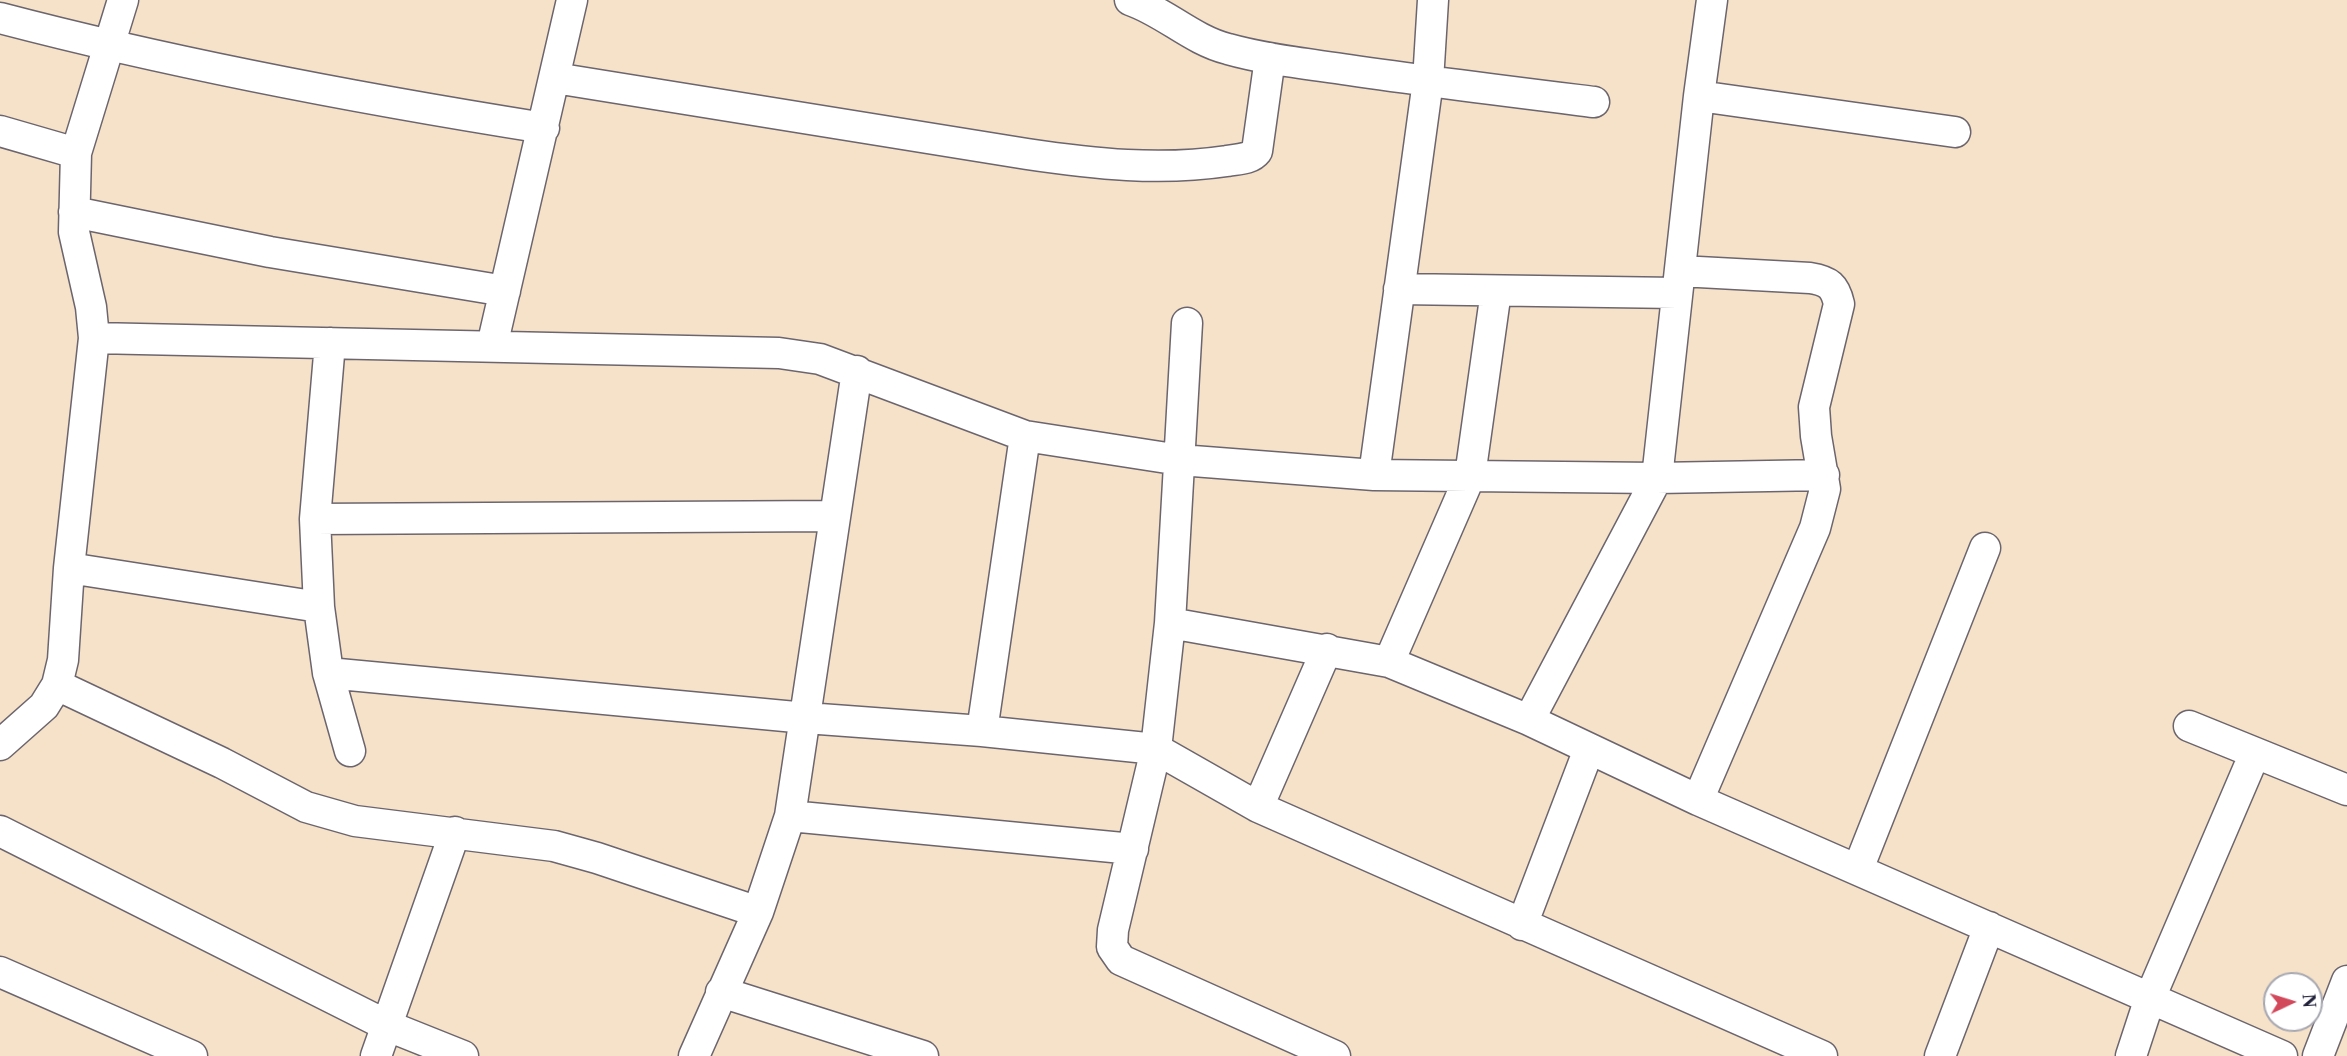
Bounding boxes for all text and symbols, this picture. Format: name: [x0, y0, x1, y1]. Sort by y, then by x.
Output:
north arrow: [2263, 972, 2323, 1032]
text: N: [2299, 993, 2319, 1009]

